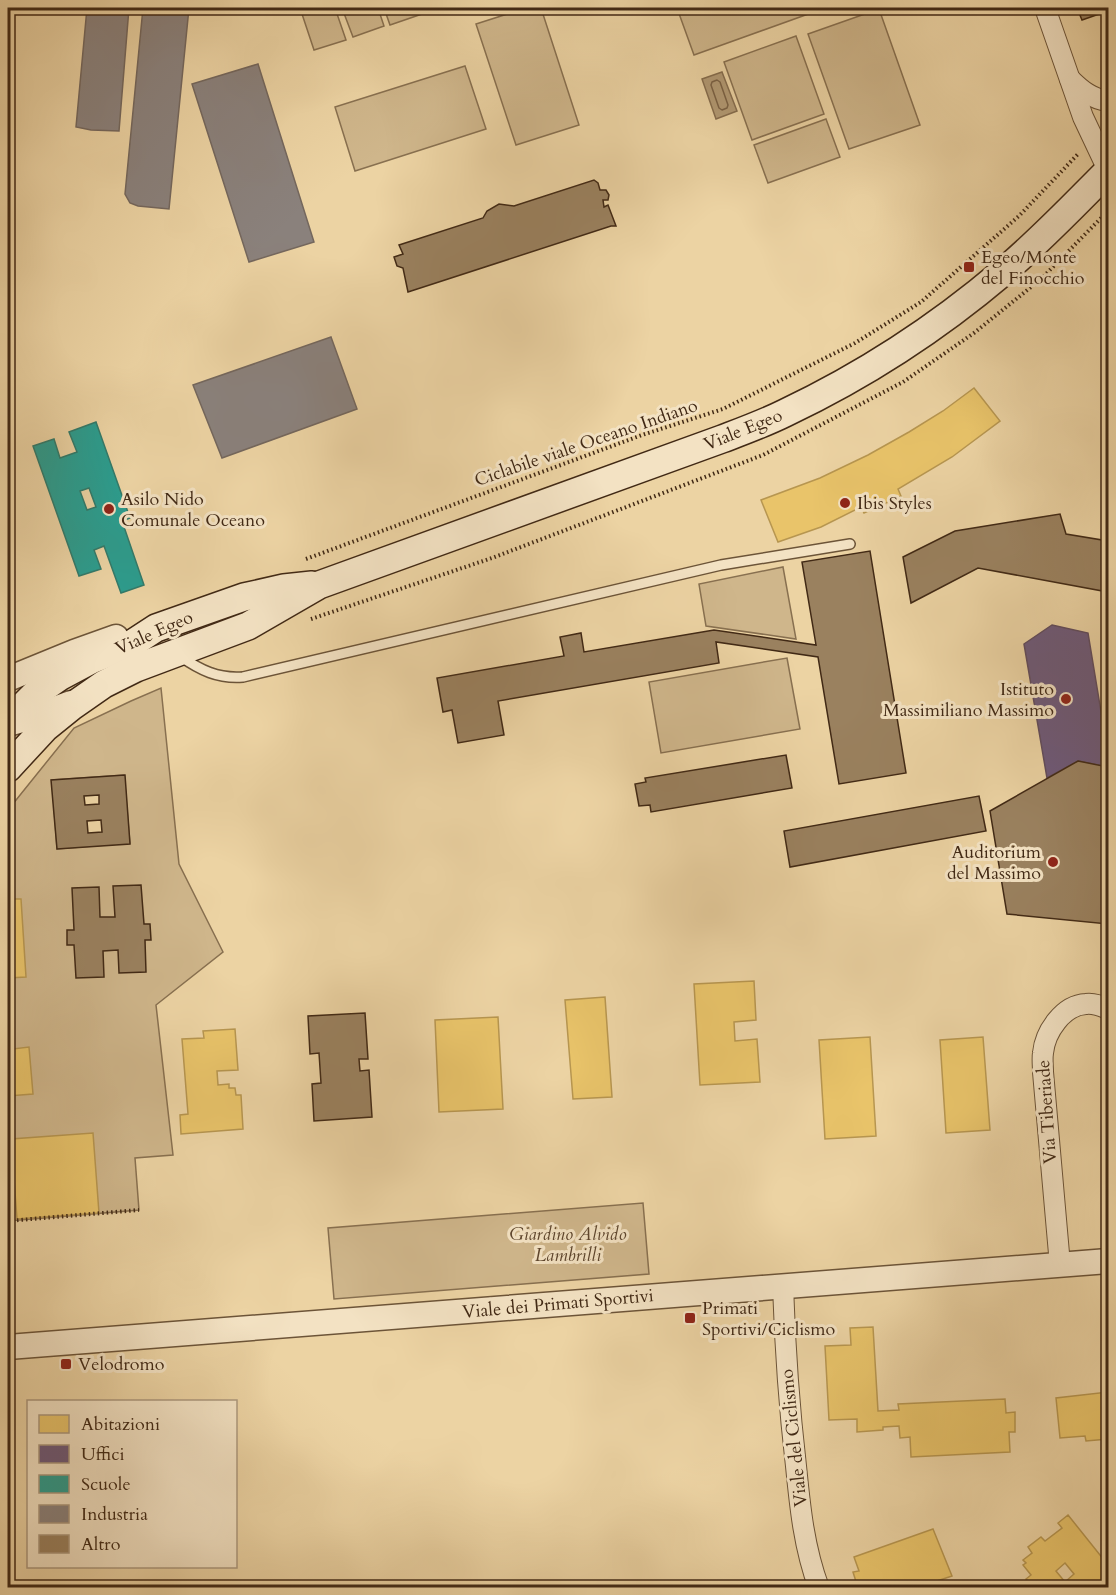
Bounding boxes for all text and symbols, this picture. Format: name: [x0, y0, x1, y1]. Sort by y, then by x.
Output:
place label: Egeo/Monte del Finocchio: [981, 245, 1085, 291]
marker: Egeo/Monte del Finocchio: [962, 260, 976, 274]
street label: Ciclabile viale Oceano Indiano: [471, 393, 701, 493]
street label: Viale Egeo: [700, 403, 786, 457]
place label: Asilo Nido Comunale Oceano: [121, 487, 265, 533]
place label: Ibis Styles: [857, 491, 932, 516]
marker: Ibis Styles: [838, 496, 852, 510]
marker: Asilo Nido Comunale Oceano: [102, 502, 116, 516]
street label: Viale Egeo: [111, 605, 197, 661]
place label: Istituto Massimiliano Massimo: [883, 677, 1054, 723]
marker: Istituto Massimiliano Massimo: [1059, 692, 1073, 706]
place label: Auditorium del Massimo: [947, 840, 1042, 886]
marker: Auditorium del Massimo: [1046, 855, 1060, 869]
street label: Via Tiberiade: [1031, 1059, 1063, 1165]
park label: Giardino Alvido Lambrilli: [509, 1222, 627, 1268]
street label: Viale dei Primati Sportivi: [461, 1283, 655, 1325]
place label: Primati Sportivi/Ciclismo: [702, 1296, 836, 1342]
marker: Primati Sportivi/Ciclismo: [683, 1311, 697, 1325]
place label: Velodromo: [78, 1352, 165, 1377]
marker: Velodromo: [59, 1357, 73, 1371]
street label: Viale del Ciclismo: [774, 1368, 814, 1508]
legend: [27, 1400, 237, 1568]
text: Abitazioni: [81, 1412, 160, 1437]
text: Uffici: [81, 1442, 125, 1467]
text: Scuole: [81, 1472, 131, 1497]
text: Industria: [81, 1502, 148, 1527]
text: Altro: [81, 1532, 121, 1557]

